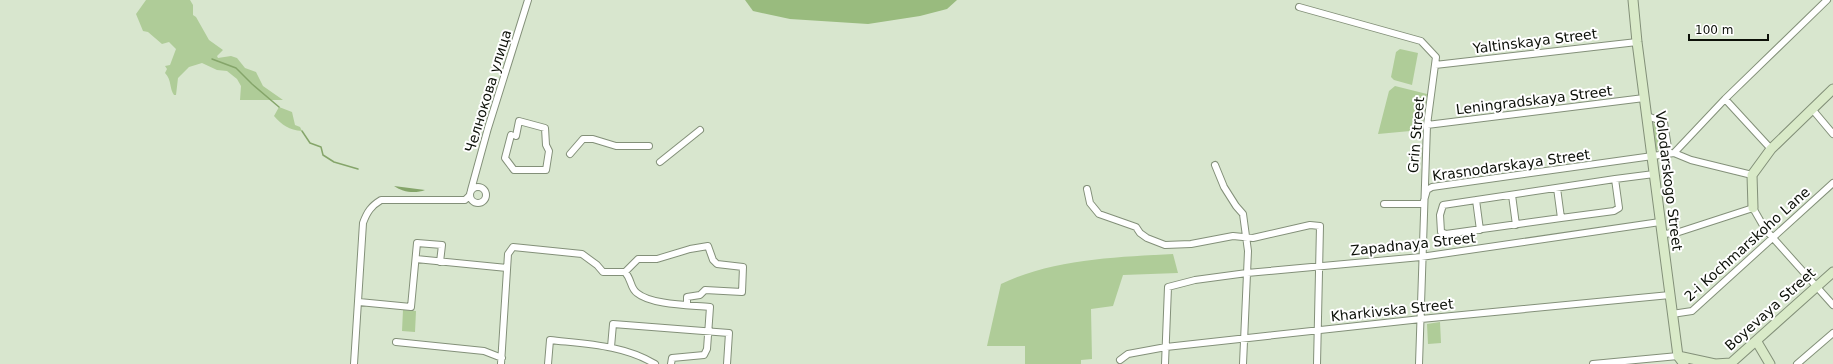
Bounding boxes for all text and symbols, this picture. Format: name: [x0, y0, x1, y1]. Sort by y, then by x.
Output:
scale bar: [1689, 16, 1768, 42]
text: 100 m: [1695, 23, 1733, 37]
street label: Yaltinskaya Street: [1471, 25, 1598, 57]
street label: Челнокова улица: [462, 28, 514, 154]
street label: Leningradskaya Street: [1455, 82, 1614, 118]
street label: Grin Street: [1405, 96, 1427, 174]
street label: Volodarskogo Street: [1652, 110, 1686, 252]
street label: Krasnodarskaya Street: [1431, 146, 1591, 184]
street label: 2-i Kochmarskoho Lane: [1681, 183, 1813, 305]
street label: Zapadnaya Street: [1350, 229, 1477, 259]
street label: Boyevaya Street: [1722, 264, 1819, 354]
street label: Kharkivska Street: [1330, 296, 1455, 324]

